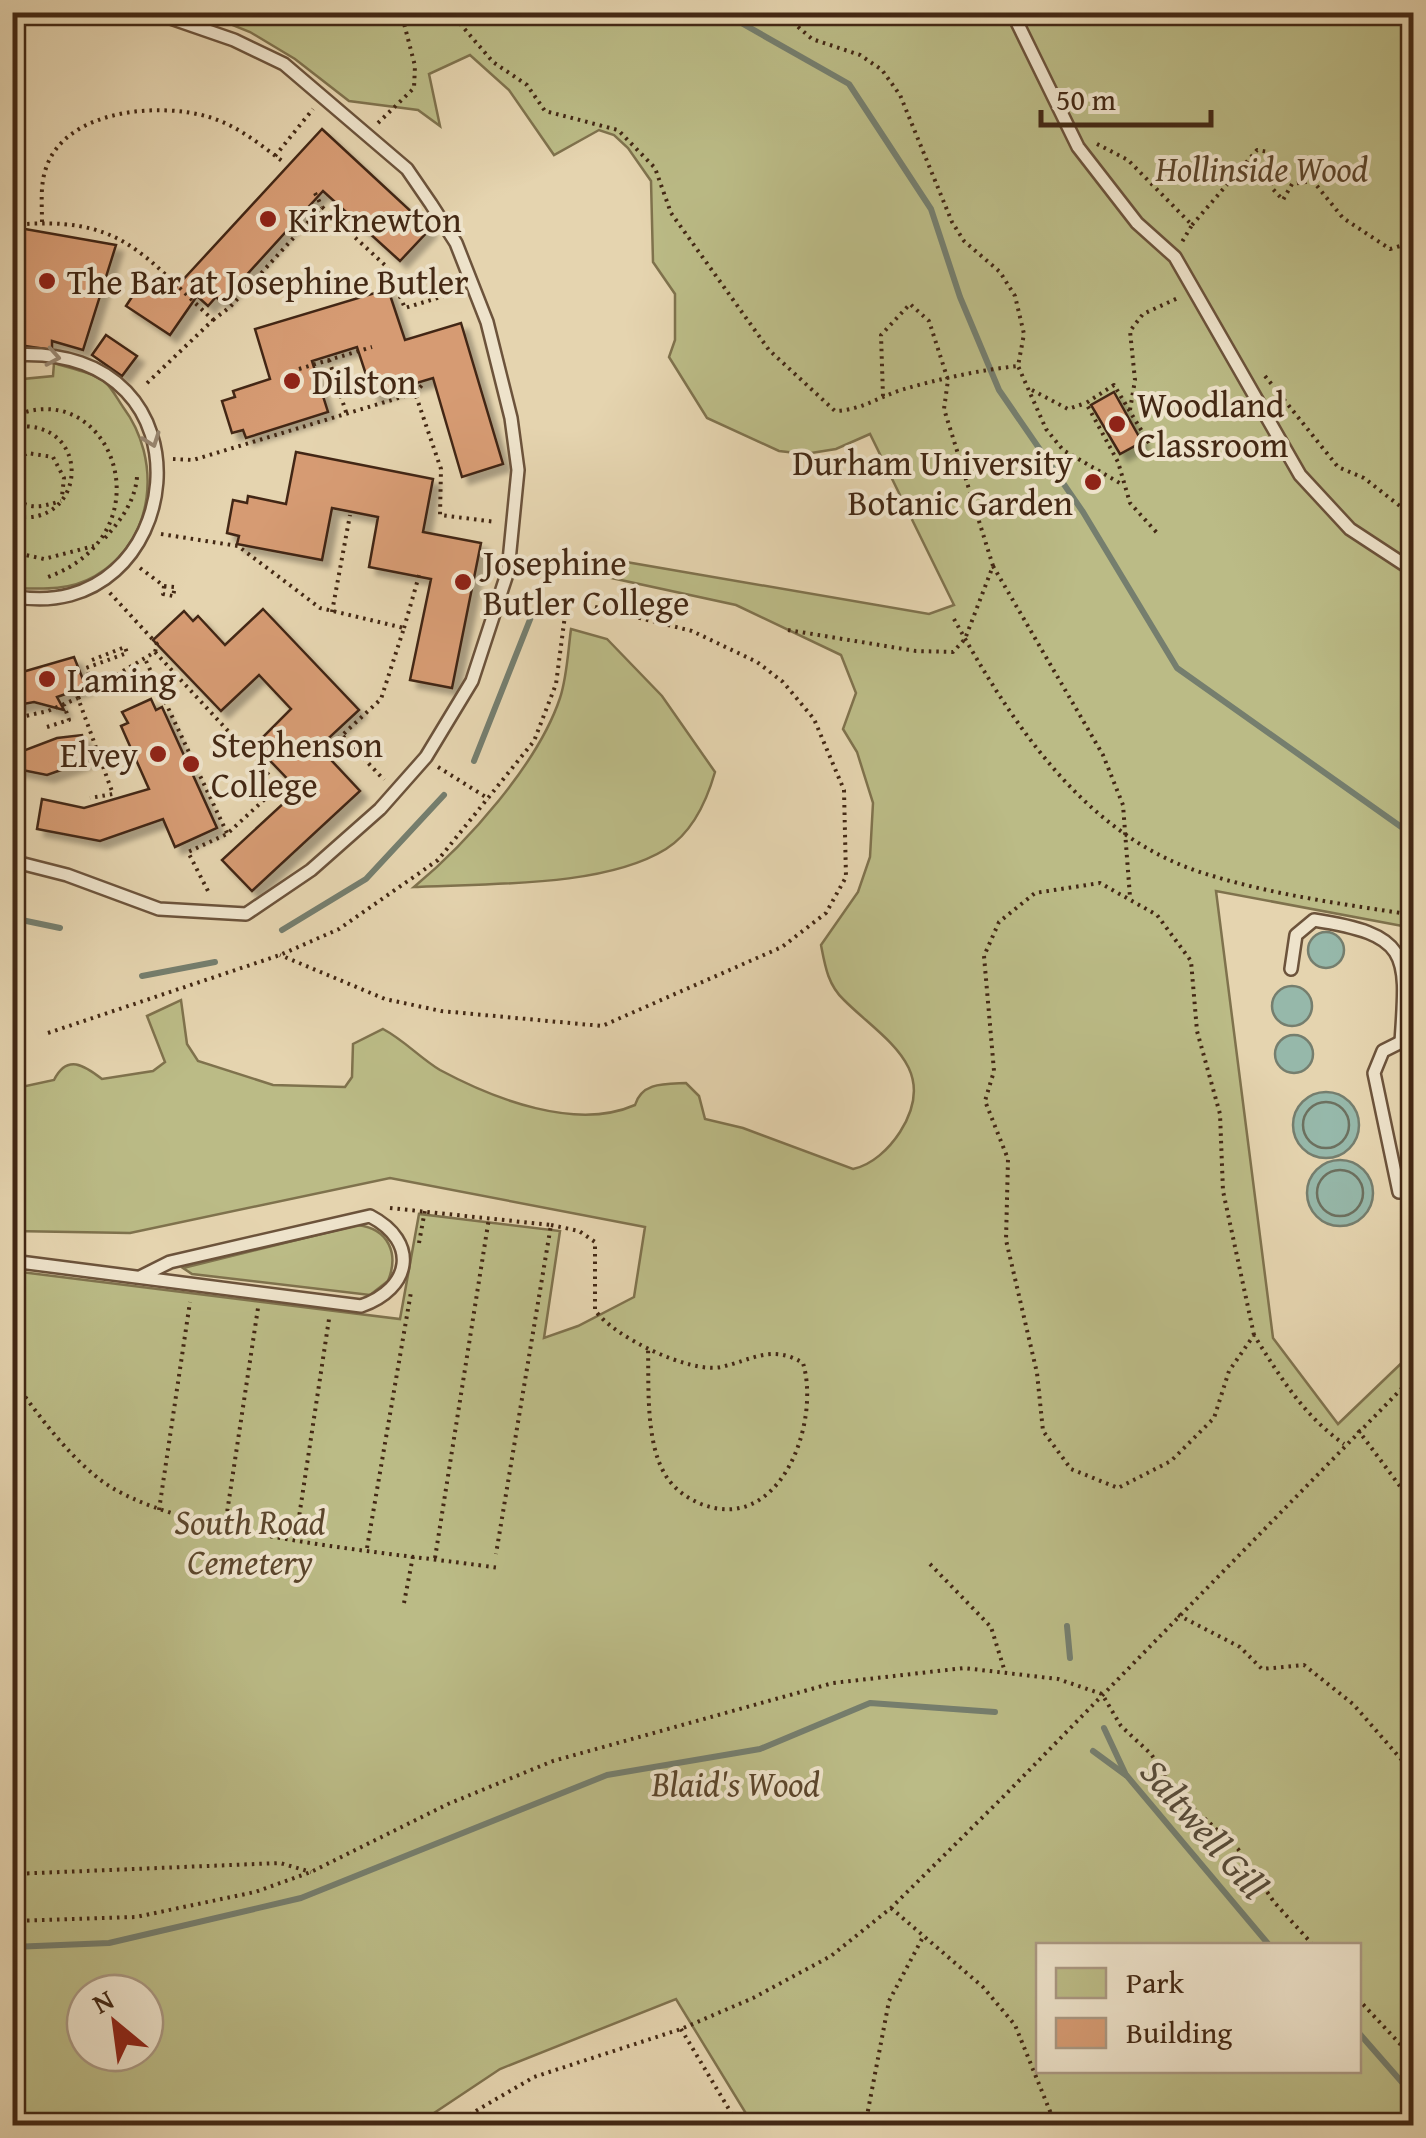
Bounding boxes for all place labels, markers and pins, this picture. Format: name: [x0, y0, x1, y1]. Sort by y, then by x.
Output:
place label: Kirknewton: [288, 194, 462, 245]
marker: Kirknewton: [257, 208, 279, 230]
place label: The Bar at Josephine Butler: [67, 256, 469, 307]
marker: The Bar at Josephine Butler: [36, 270, 58, 292]
place label: Dilston: [312, 356, 417, 407]
marker: Dilston: [281, 370, 303, 392]
place label: Woodland Classroom: [1137, 379, 1289, 470]
marker: Woodland Classroom: [1106, 413, 1128, 435]
place label: Durham University Botanic Garden: [792, 437, 1074, 528]
marker: Durham University Botanic Garden: [1082, 471, 1104, 493]
place label: Josephine Butler College: [479, 537, 689, 628]
marker: Josephine Butler College: [452, 571, 474, 593]
place label: Laming: [67, 654, 177, 705]
marker: Laming: [36, 668, 58, 690]
place label: Stephenson College: [211, 719, 383, 810]
place label: Elvey: [60, 729, 139, 780]
marker: Elvey: [147, 743, 169, 765]
marker: Stephenson College: [180, 753, 202, 775]

